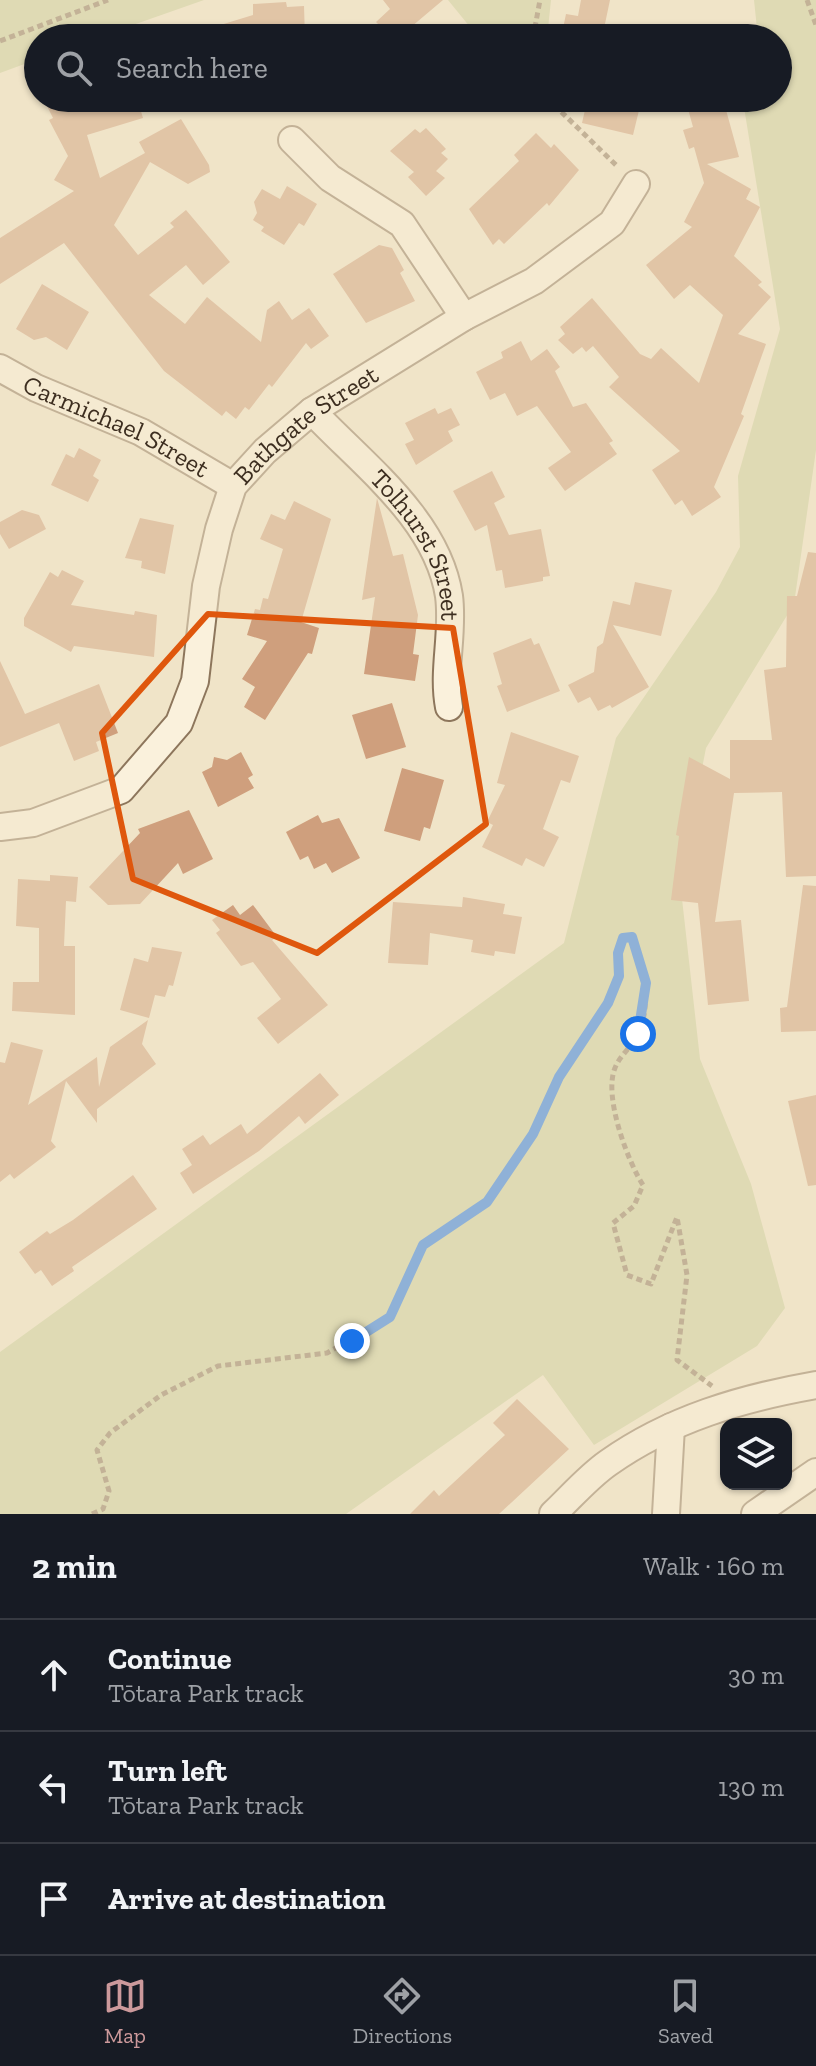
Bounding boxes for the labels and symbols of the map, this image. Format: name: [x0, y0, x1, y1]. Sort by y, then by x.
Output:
street label: Bathgate Street: [227, 358, 384, 491]
street label: Carmichael Street: [17, 368, 215, 485]
street label: Tolhurst Street: [364, 462, 466, 621]
route start: [620, 1016, 656, 1052]
route end: [334, 1323, 370, 1359]

